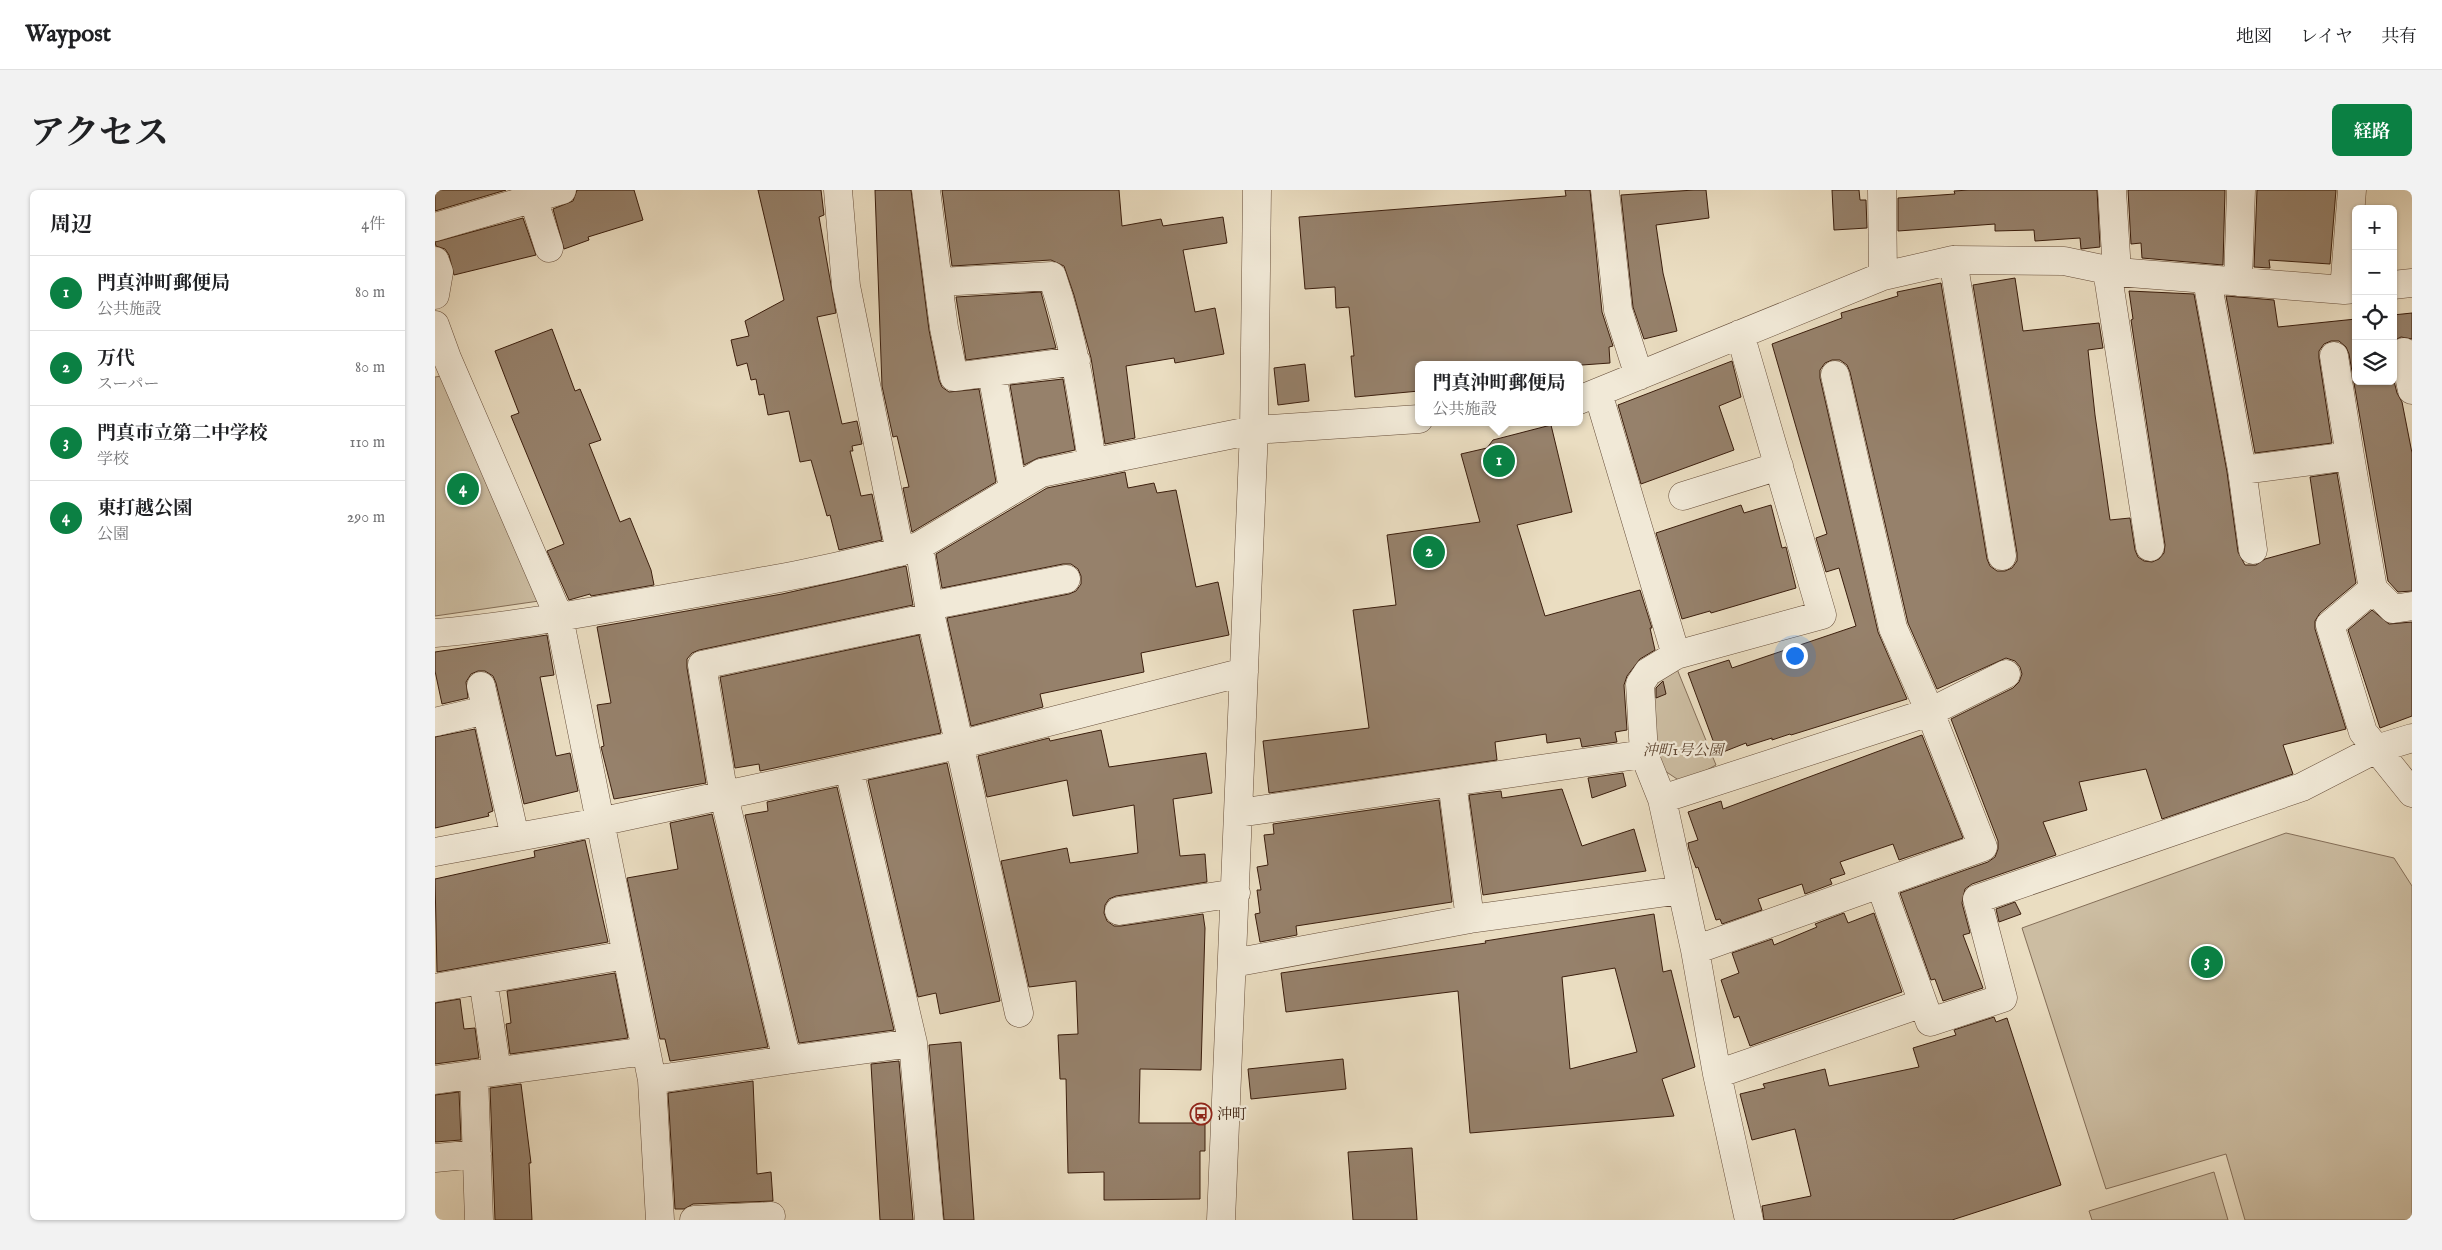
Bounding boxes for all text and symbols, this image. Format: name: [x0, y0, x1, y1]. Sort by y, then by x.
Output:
text: Waypost: [25, 19, 111, 50]
text: 地図: [2236, 26, 2272, 49]
text: レイヤ: [2300, 26, 2353, 49]
text: 共有: [2381, 26, 2417, 49]
button: 経路: [2332, 104, 2412, 156]
text: アクセス: [30, 112, 169, 157]
map controls: [2352, 205, 2397, 385]
button: +: [2352, 205, 2397, 250]
text: 周辺: [50, 212, 92, 239]
text: 4件: [361, 215, 385, 235]
button: −: [2352, 250, 2397, 295]
text: 門真沖町郵便局: [97, 272, 230, 296]
text: 1: [63, 283, 69, 303]
text: 80 m: [355, 283, 385, 303]
button: locate: [2352, 295, 2397, 340]
text: 公共施設: [97, 300, 161, 320]
button: layers: [2352, 340, 2397, 385]
text: 万代: [97, 347, 135, 371]
text: 2: [62, 358, 70, 378]
text: 80 m: [355, 358, 385, 378]
popup: [1415, 361, 1583, 426]
text: 門真沖町郵便局: [1432, 372, 1566, 396]
text: スーパー: [97, 375, 159, 395]
text: 公共施設: [1432, 400, 1497, 420]
text: 門真市立第二中学校: [97, 422, 268, 446]
text: 3: [63, 433, 69, 453]
text: 110 m: [349, 433, 385, 453]
pin: 1: [1483, 442, 1515, 480]
text: 学校: [97, 450, 129, 470]
pin: 4: [447, 470, 479, 508]
text: 東打越公園: [97, 497, 192, 521]
text: 4: [62, 508, 70, 528]
text: 290 m: [347, 508, 385, 528]
text: 公園: [97, 525, 129, 545]
pin: 2: [1413, 533, 1445, 571]
your location: [1782, 643, 1808, 669]
park label: 沖町1号公園: [1643, 741, 1726, 760]
pin: 3: [2191, 943, 2223, 981]
bus stop icon: 沖町: [1189, 1102, 1213, 1126]
place label: 沖町: [1217, 1105, 1247, 1124]

